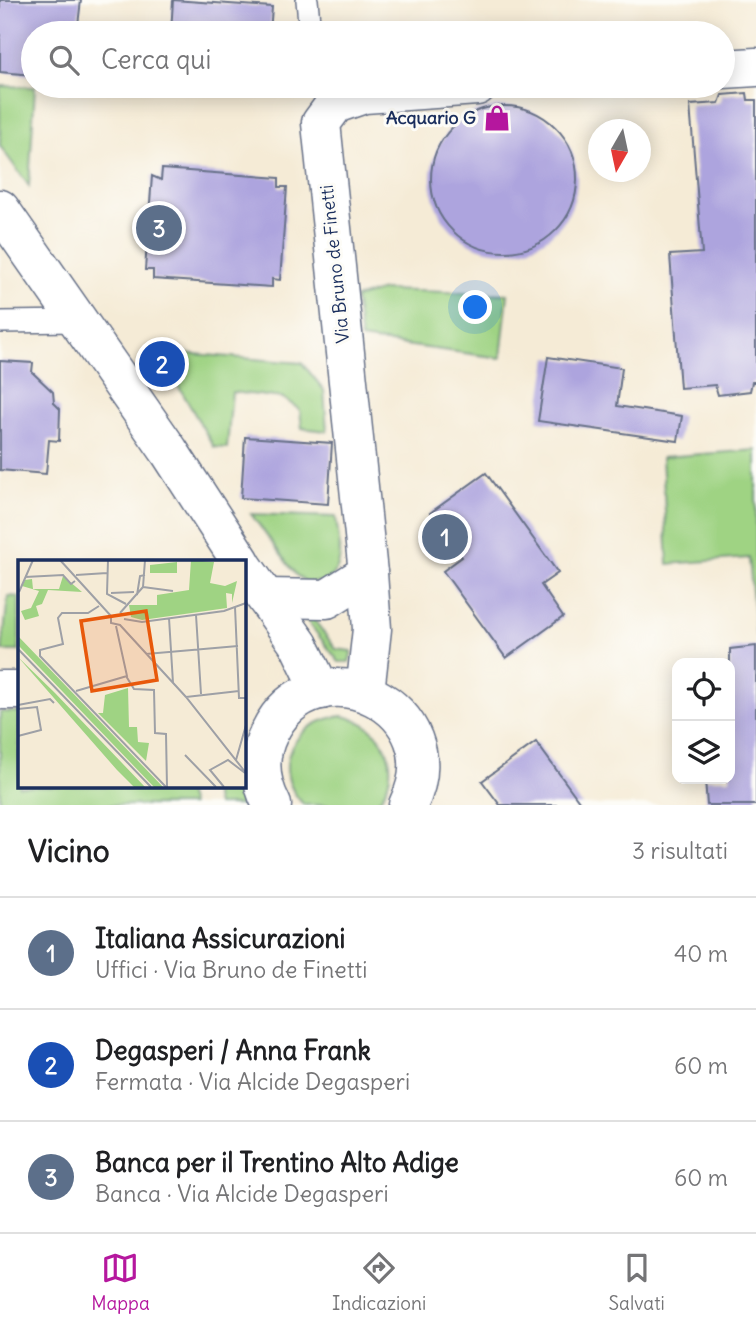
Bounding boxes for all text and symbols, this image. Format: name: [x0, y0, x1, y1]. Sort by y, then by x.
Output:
search box: [21, 21, 735, 98]
icon: search: [45, 41, 83, 79]
text: Cerca qui: [101, 43, 211, 76]
shop icon: Acquario G: [482, 103, 512, 133]
place label: Acquario G: [386, 106, 476, 129]
north arrow: [588, 119, 651, 182]
street label: Via Bruno de Finetti: [315, 184, 354, 344]
pin: 3: [136, 202, 182, 254]
your location: [458, 290, 492, 324]
pin: 2: [139, 338, 185, 390]
pin: 1: [422, 511, 468, 563]
inset map: [18, 560, 245, 788]
map controls: [672, 658, 735, 784]
button: locate: [672, 658, 735, 721]
button: layers: [672, 721, 735, 784]
text: Vicino: [28, 832, 110, 870]
text: 3 risultati: [632, 836, 728, 865]
text: Italiana Assicurazioni: [95, 922, 345, 955]
text: 1: [46, 939, 56, 968]
text: 40 m: [674, 939, 728, 968]
text: Uffici · Via Bruno de Finetti: [95, 955, 367, 984]
text: Degasperi / Anna Frank: [95, 1034, 371, 1067]
text: 2: [45, 1051, 57, 1080]
text: 60 m: [674, 1051, 728, 1080]
text: Fermata · Via Alcide Degasperi: [95, 1067, 410, 1096]
text: Banca per il Trentino Alto Adige: [95, 1146, 459, 1179]
text: 3: [44, 1163, 58, 1192]
text: 60 m: [674, 1163, 728, 1192]
text: Banca · Via Alcide Degasperi: [95, 1179, 389, 1208]
tab: Mappa: [91, 1249, 150, 1315]
tab: Indicazioni: [332, 1249, 426, 1315]
tab: Salvati: [609, 1249, 665, 1315]

